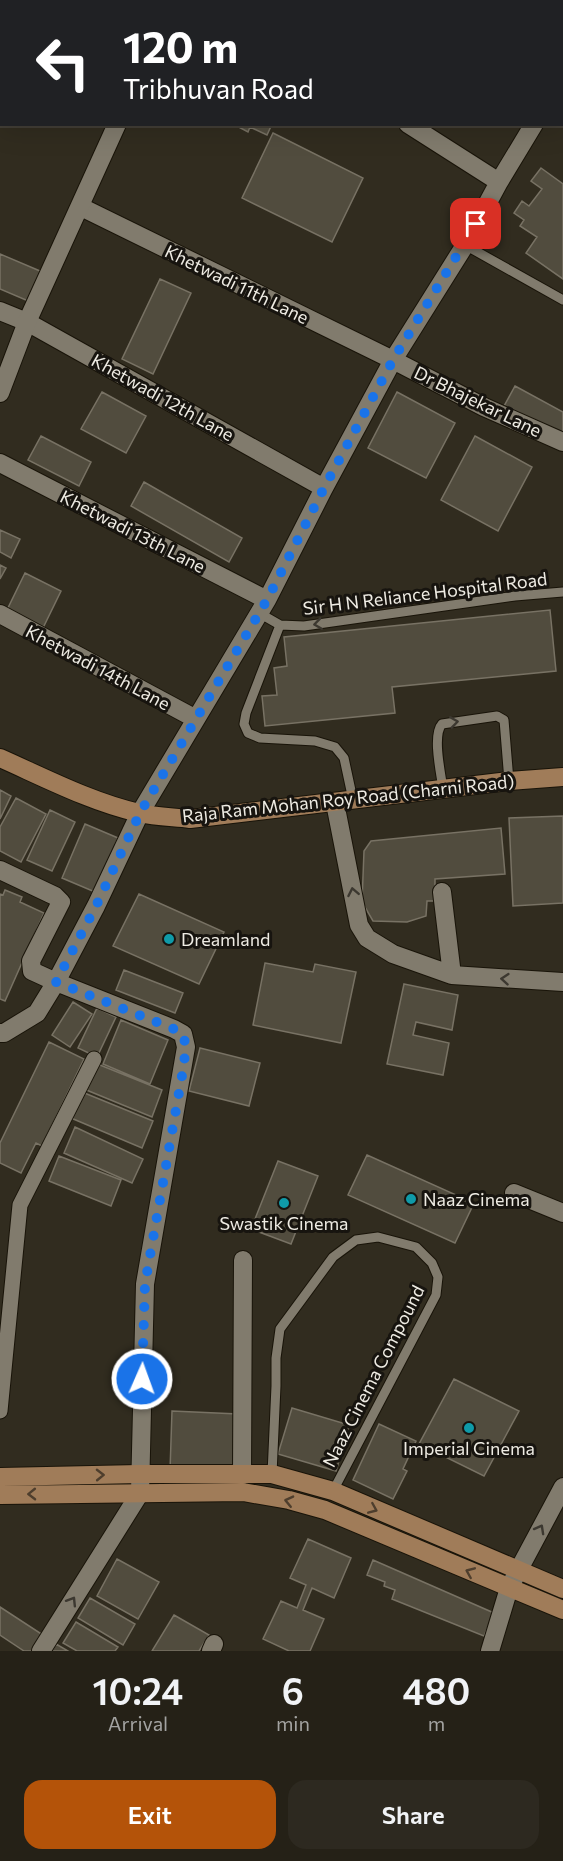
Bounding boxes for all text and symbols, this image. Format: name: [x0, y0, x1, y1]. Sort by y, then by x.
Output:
text: 120 m: [123, 20, 238, 72]
icon: left: [24, 24, 102, 102]
text: Tribhuvan Road: [123, 72, 314, 105]
pin: [450, 198, 501, 249]
icon: arrive: [459, 207, 492, 240]
street label: Khetwadi 11th Lane: [161, 240, 313, 328]
street label: Khetwadi 12th Lane: [88, 349, 238, 445]
street label: Dr Bhajekar Lane: [411, 361, 545, 441]
street label: Khetwadi 13th Lane: [57, 485, 209, 577]
street label: Sir H N Reliance Hospital Road: [302, 567, 548, 619]
one-way arrow: [313, 618, 322, 630]
street label: Khetwadi 14th Lane: [22, 620, 174, 714]
one-way arrow: [449, 716, 458, 729]
street label: Raja Ram Mohan Roy Road (Charni Road): [181, 770, 515, 826]
one-way arrow: [347, 887, 360, 897]
place label: Dreamland: [181, 928, 270, 950]
marker: Dreamland: [162, 932, 176, 946]
one-way arrow: [500, 973, 509, 986]
place label: Naaz Cinema: [423, 1188, 530, 1210]
marker: Naaz Cinema: [404, 1192, 418, 1206]
marker: Swastik Cinema: [277, 1196, 291, 1210]
place label: Swastik Cinema: [219, 1212, 349, 1234]
street label: Naaz Cinema Compound: [318, 1281, 428, 1471]
position arrow: [110, 1347, 174, 1411]
marker: Imperial Cinema: [462, 1421, 476, 1435]
place label: Imperial Cinema: [403, 1437, 535, 1459]
one-way arrow: [96, 1468, 105, 1481]
one-way arrow: [27, 1488, 36, 1500]
one-way arrow: [284, 1495, 294, 1508]
one-way arrow: [367, 1501, 378, 1513]
one-way arrow: [533, 1525, 544, 1535]
one-way arrow: [466, 1567, 477, 1579]
one-way arrow: [65, 1597, 76, 1608]
text: 10:24: [93, 1668, 183, 1712]
text: 6: [282, 1668, 304, 1712]
text: 480: [403, 1668, 470, 1712]
text: Arrival: [108, 1711, 168, 1735]
text: min: [276, 1711, 310, 1735]
text: m: [428, 1711, 445, 1735]
button: Exit: [24, 1780, 276, 1849]
button: Share: [288, 1780, 539, 1849]

